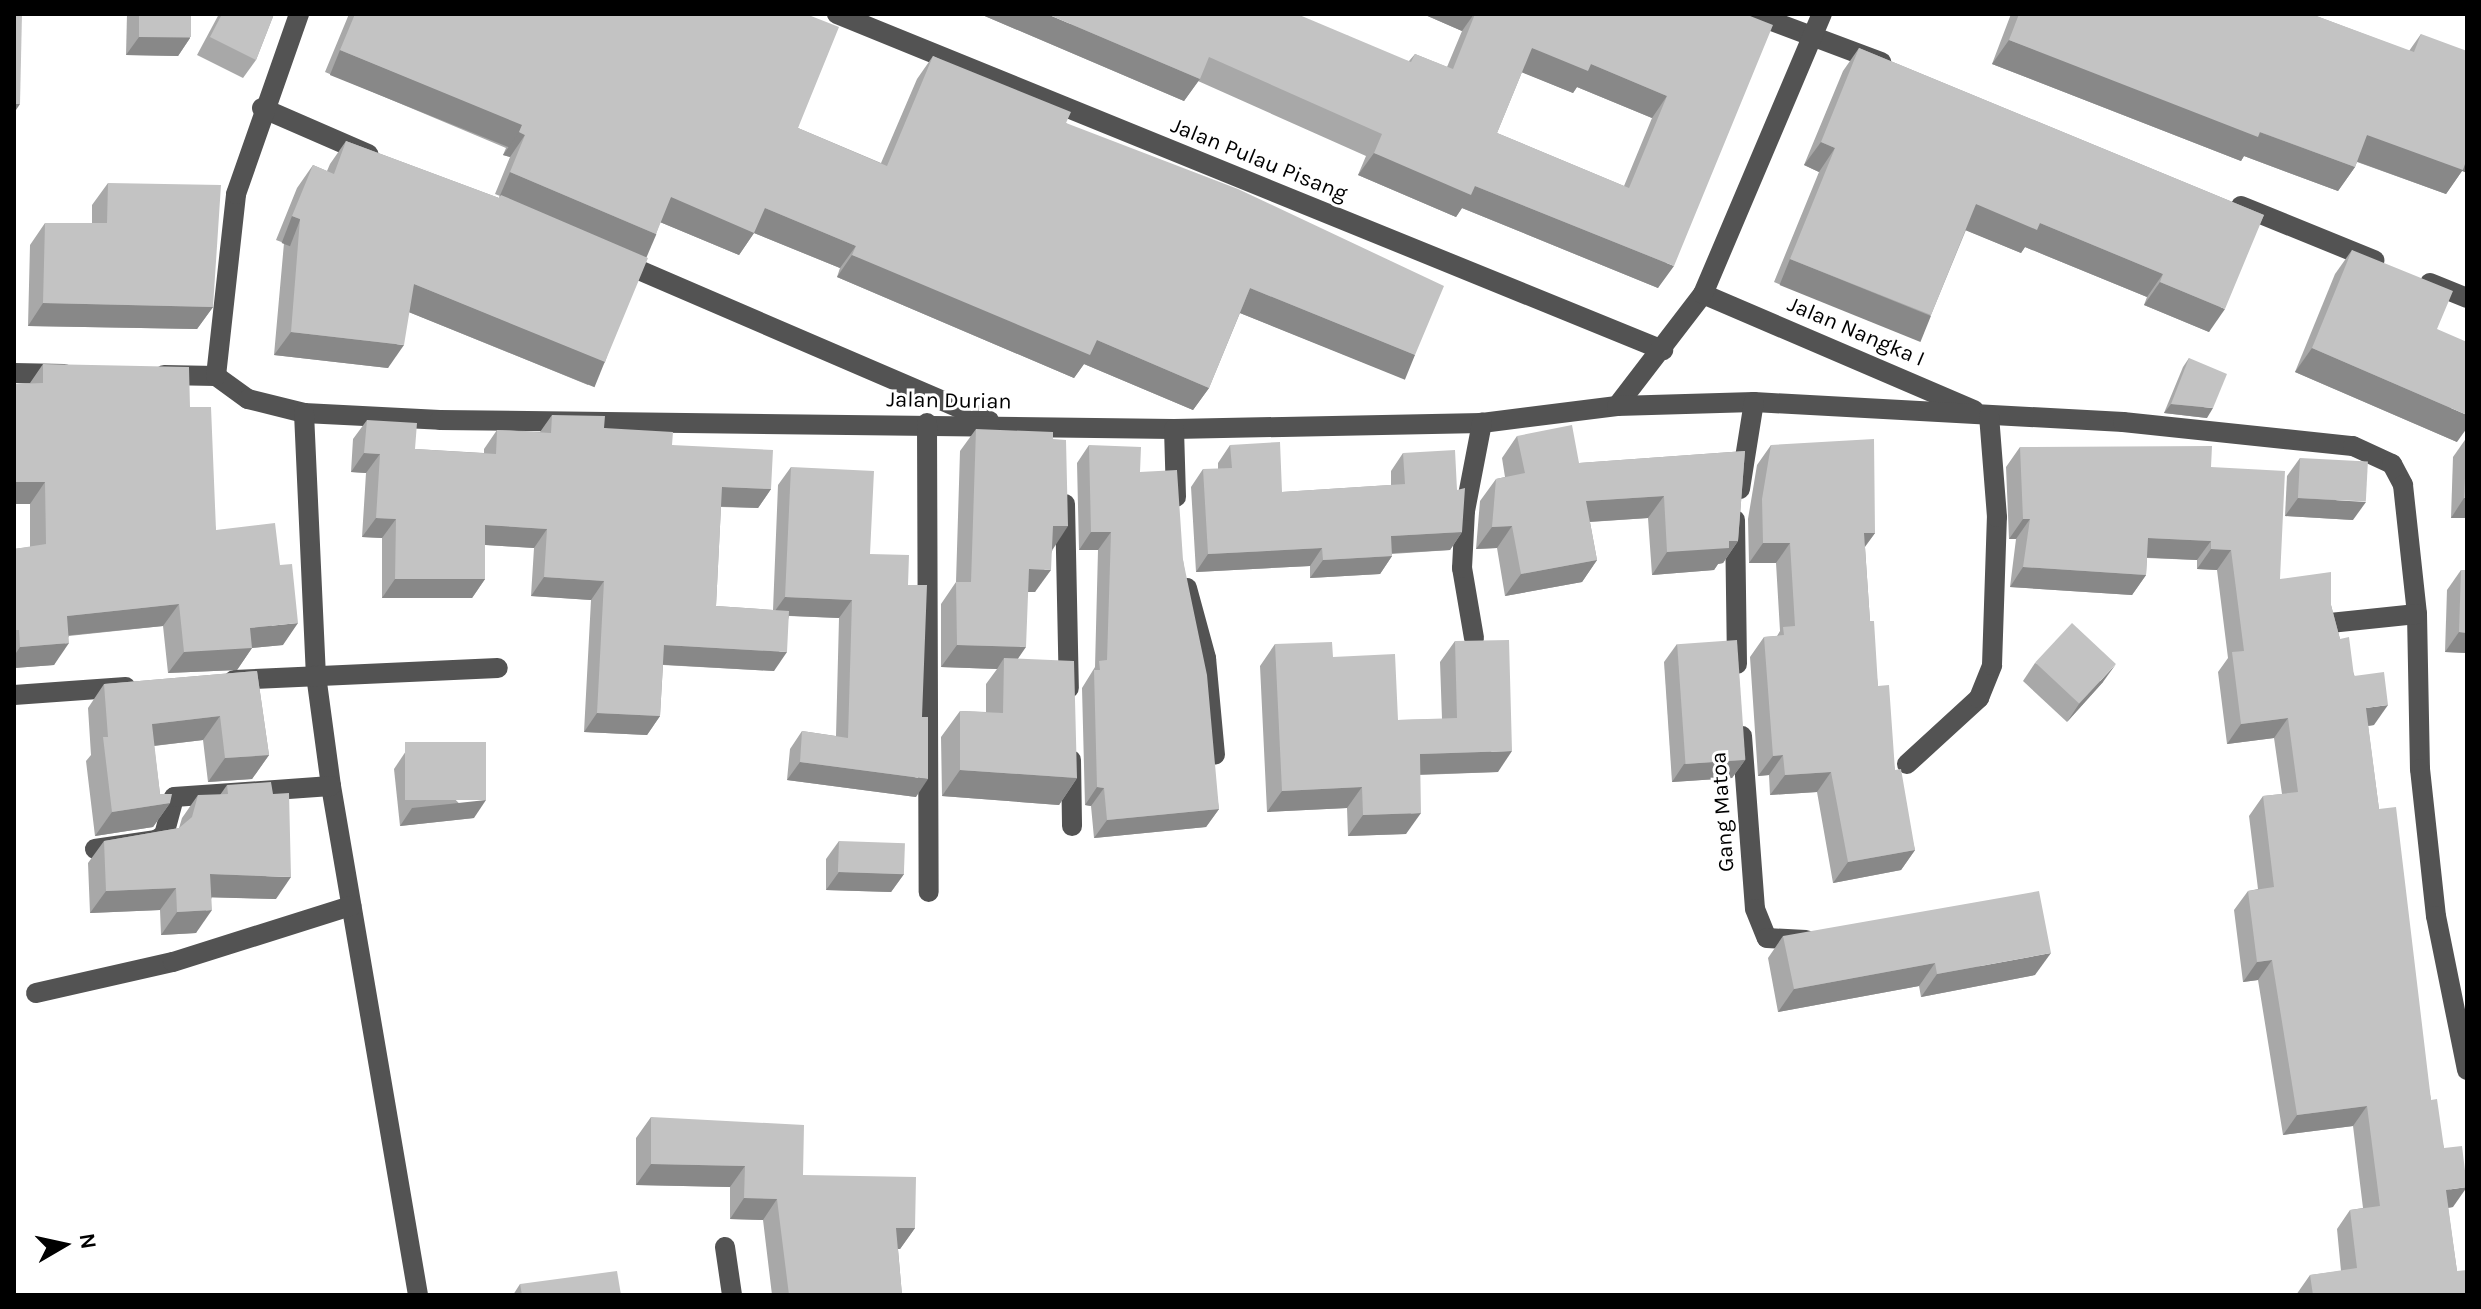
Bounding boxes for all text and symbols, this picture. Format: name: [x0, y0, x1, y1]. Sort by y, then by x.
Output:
street label: Jalan Pulau Pisang: [1167, 113, 1351, 207]
street label: Jalan Nangka I: [1783, 291, 1929, 373]
street label: Jalan Durian: [886, 387, 1012, 415]
street label: Gang Matoa: [1706, 751, 1740, 873]
north arrow: [24, 1205, 104, 1285]
text: N: [74, 1231, 102, 1251]

